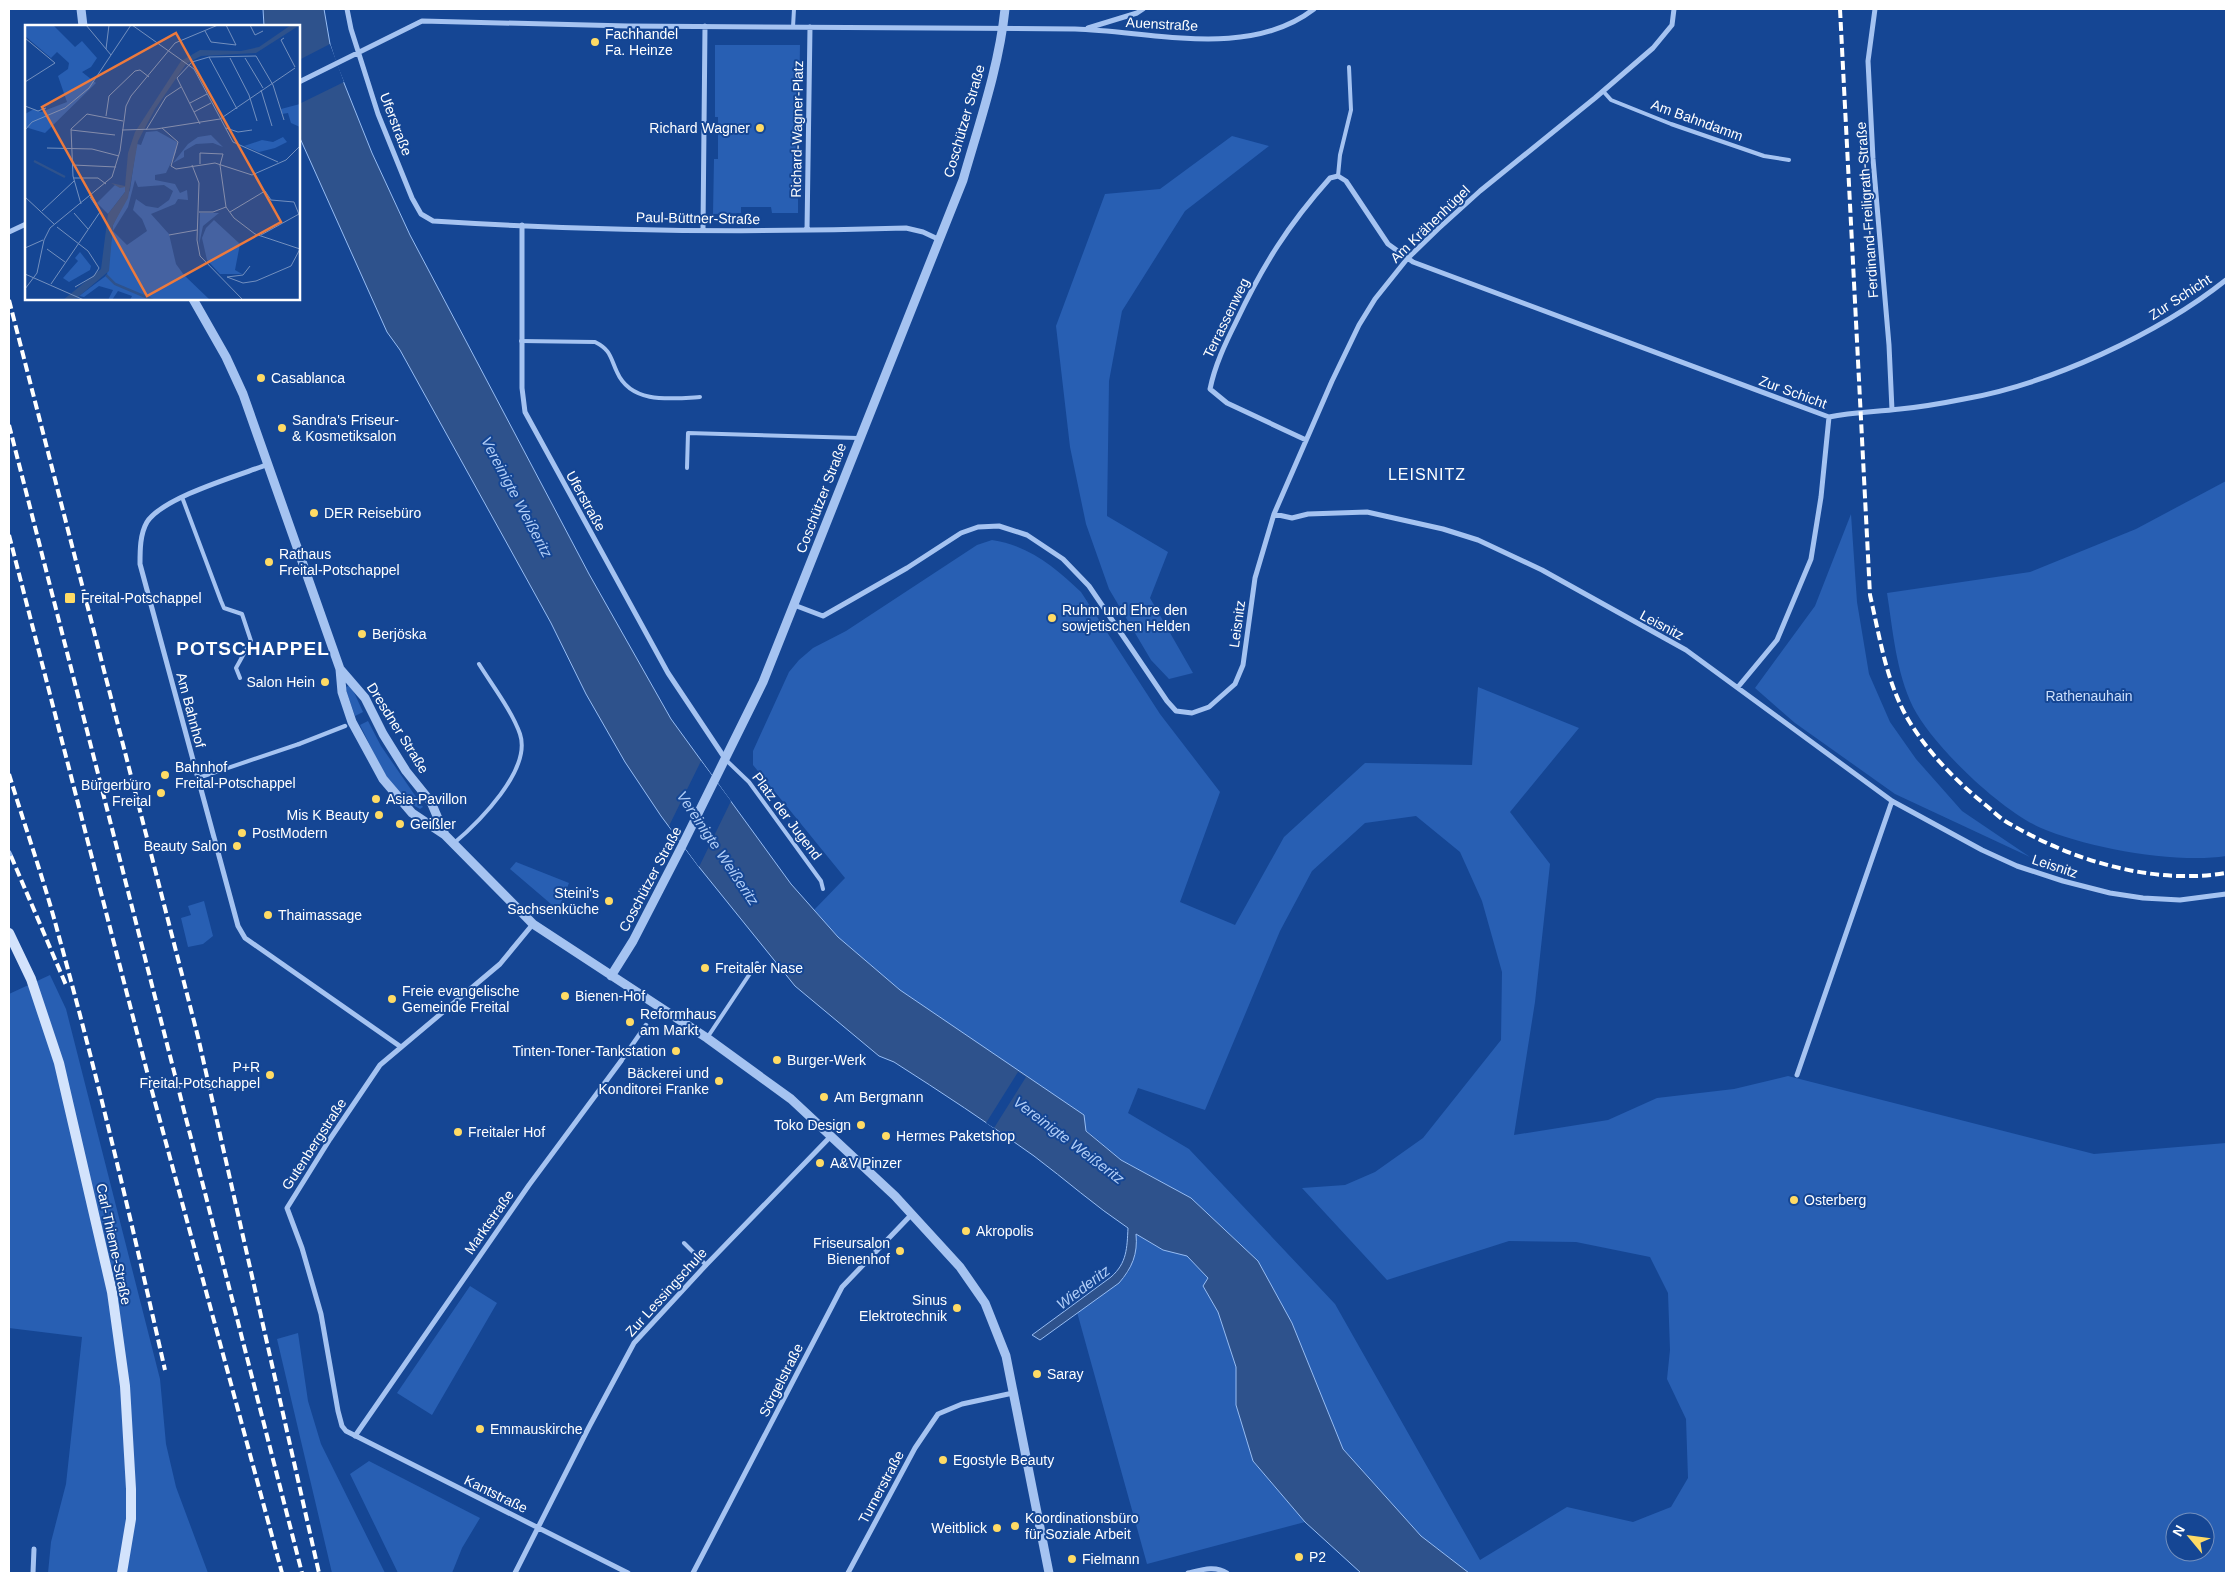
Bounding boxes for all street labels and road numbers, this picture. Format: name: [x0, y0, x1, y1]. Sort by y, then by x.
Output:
street label: Auenstraße: [1125, 14, 1199, 34]
street label: Richard-Wagner-Platz: [788, 60, 806, 198]
street label: Coschützer Straße: [940, 62, 988, 179]
street label: Uferstraße: [377, 90, 415, 158]
street label: Am Bahndamm: [1649, 96, 1745, 144]
street label: Ferdinand-Freiligrath-Straße: [1853, 121, 1881, 299]
street label: Am Krähenhügel: [1387, 182, 1473, 266]
street label: Paul-Büttner-Straße: [636, 209, 761, 227]
street label: Zur Schicht: [2146, 271, 2214, 323]
street label: Terrassenweg: [1200, 275, 1252, 361]
street label: Zur Schicht: [1757, 372, 1829, 412]
street label: Coschützer Straße: [793, 440, 849, 555]
street label: Uferstraße: [563, 468, 609, 534]
street label: Leisnitz: [1226, 599, 1248, 649]
street label: Leisnitz: [1637, 607, 1687, 643]
street label: Am Bahnhof: [173, 671, 209, 749]
street label: Dresdner Straße: [364, 680, 432, 776]
street label: Platz der Jugend: [749, 769, 825, 863]
street label: Coschützer Straße: [616, 824, 685, 934]
street label: Leisnitz: [2030, 851, 2080, 881]
street label: Gutenbergstraße: [278, 1095, 350, 1193]
street label: Carl-Thieme-Straße: [93, 1182, 135, 1306]
street label: Marktstraße: [461, 1187, 517, 1257]
street label: Zur Lessingschule: [622, 1244, 710, 1340]
street label: Sörgelstraße: [756, 1340, 806, 1419]
street label: Turnerstraße: [855, 1448, 907, 1526]
street label: Kantstraße: [462, 1472, 530, 1516]

